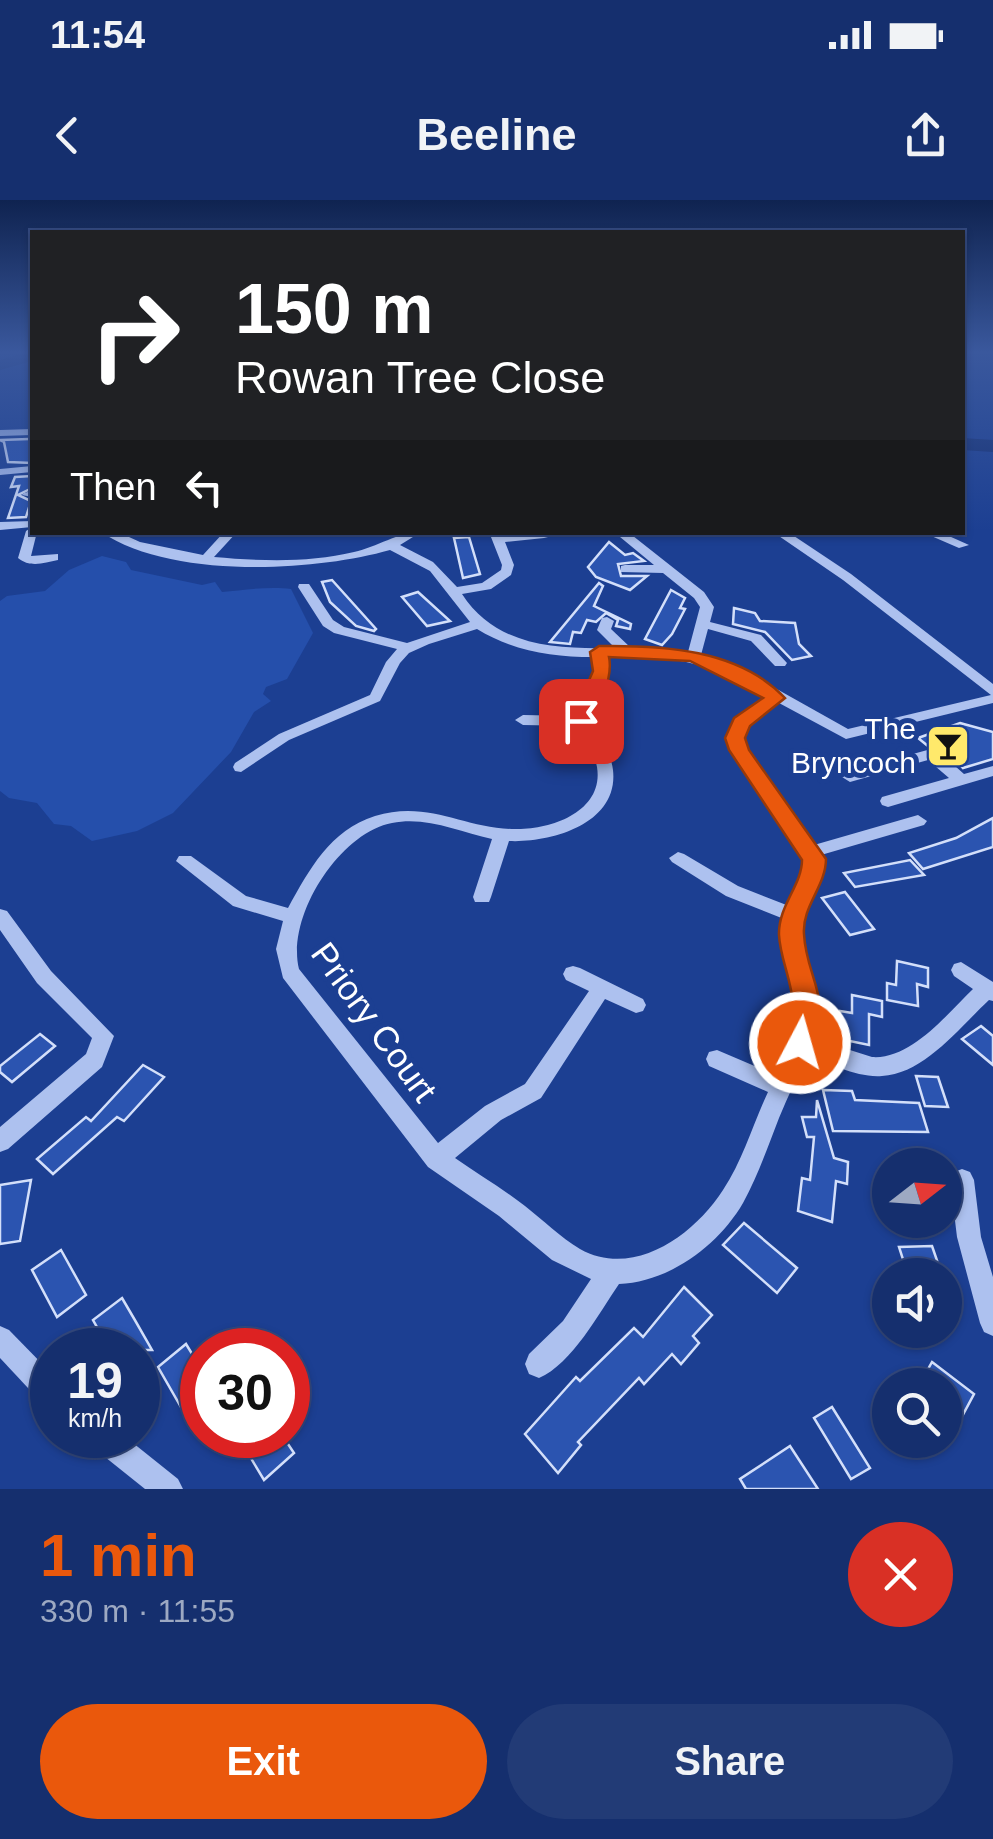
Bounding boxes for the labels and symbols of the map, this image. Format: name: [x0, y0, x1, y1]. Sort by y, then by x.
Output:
pin: [539, 679, 624, 764]
place label: The Bryncoch: [791, 712, 916, 779]
bar icon: The Bryncoch: [925, 723, 971, 769]
street label: Priory Court: [304, 935, 445, 1109]
position arrow: [748, 991, 852, 1095]
north arrow: [872, 1148, 962, 1238]
speed limit sign: 30: [180, 1328, 310, 1458]

